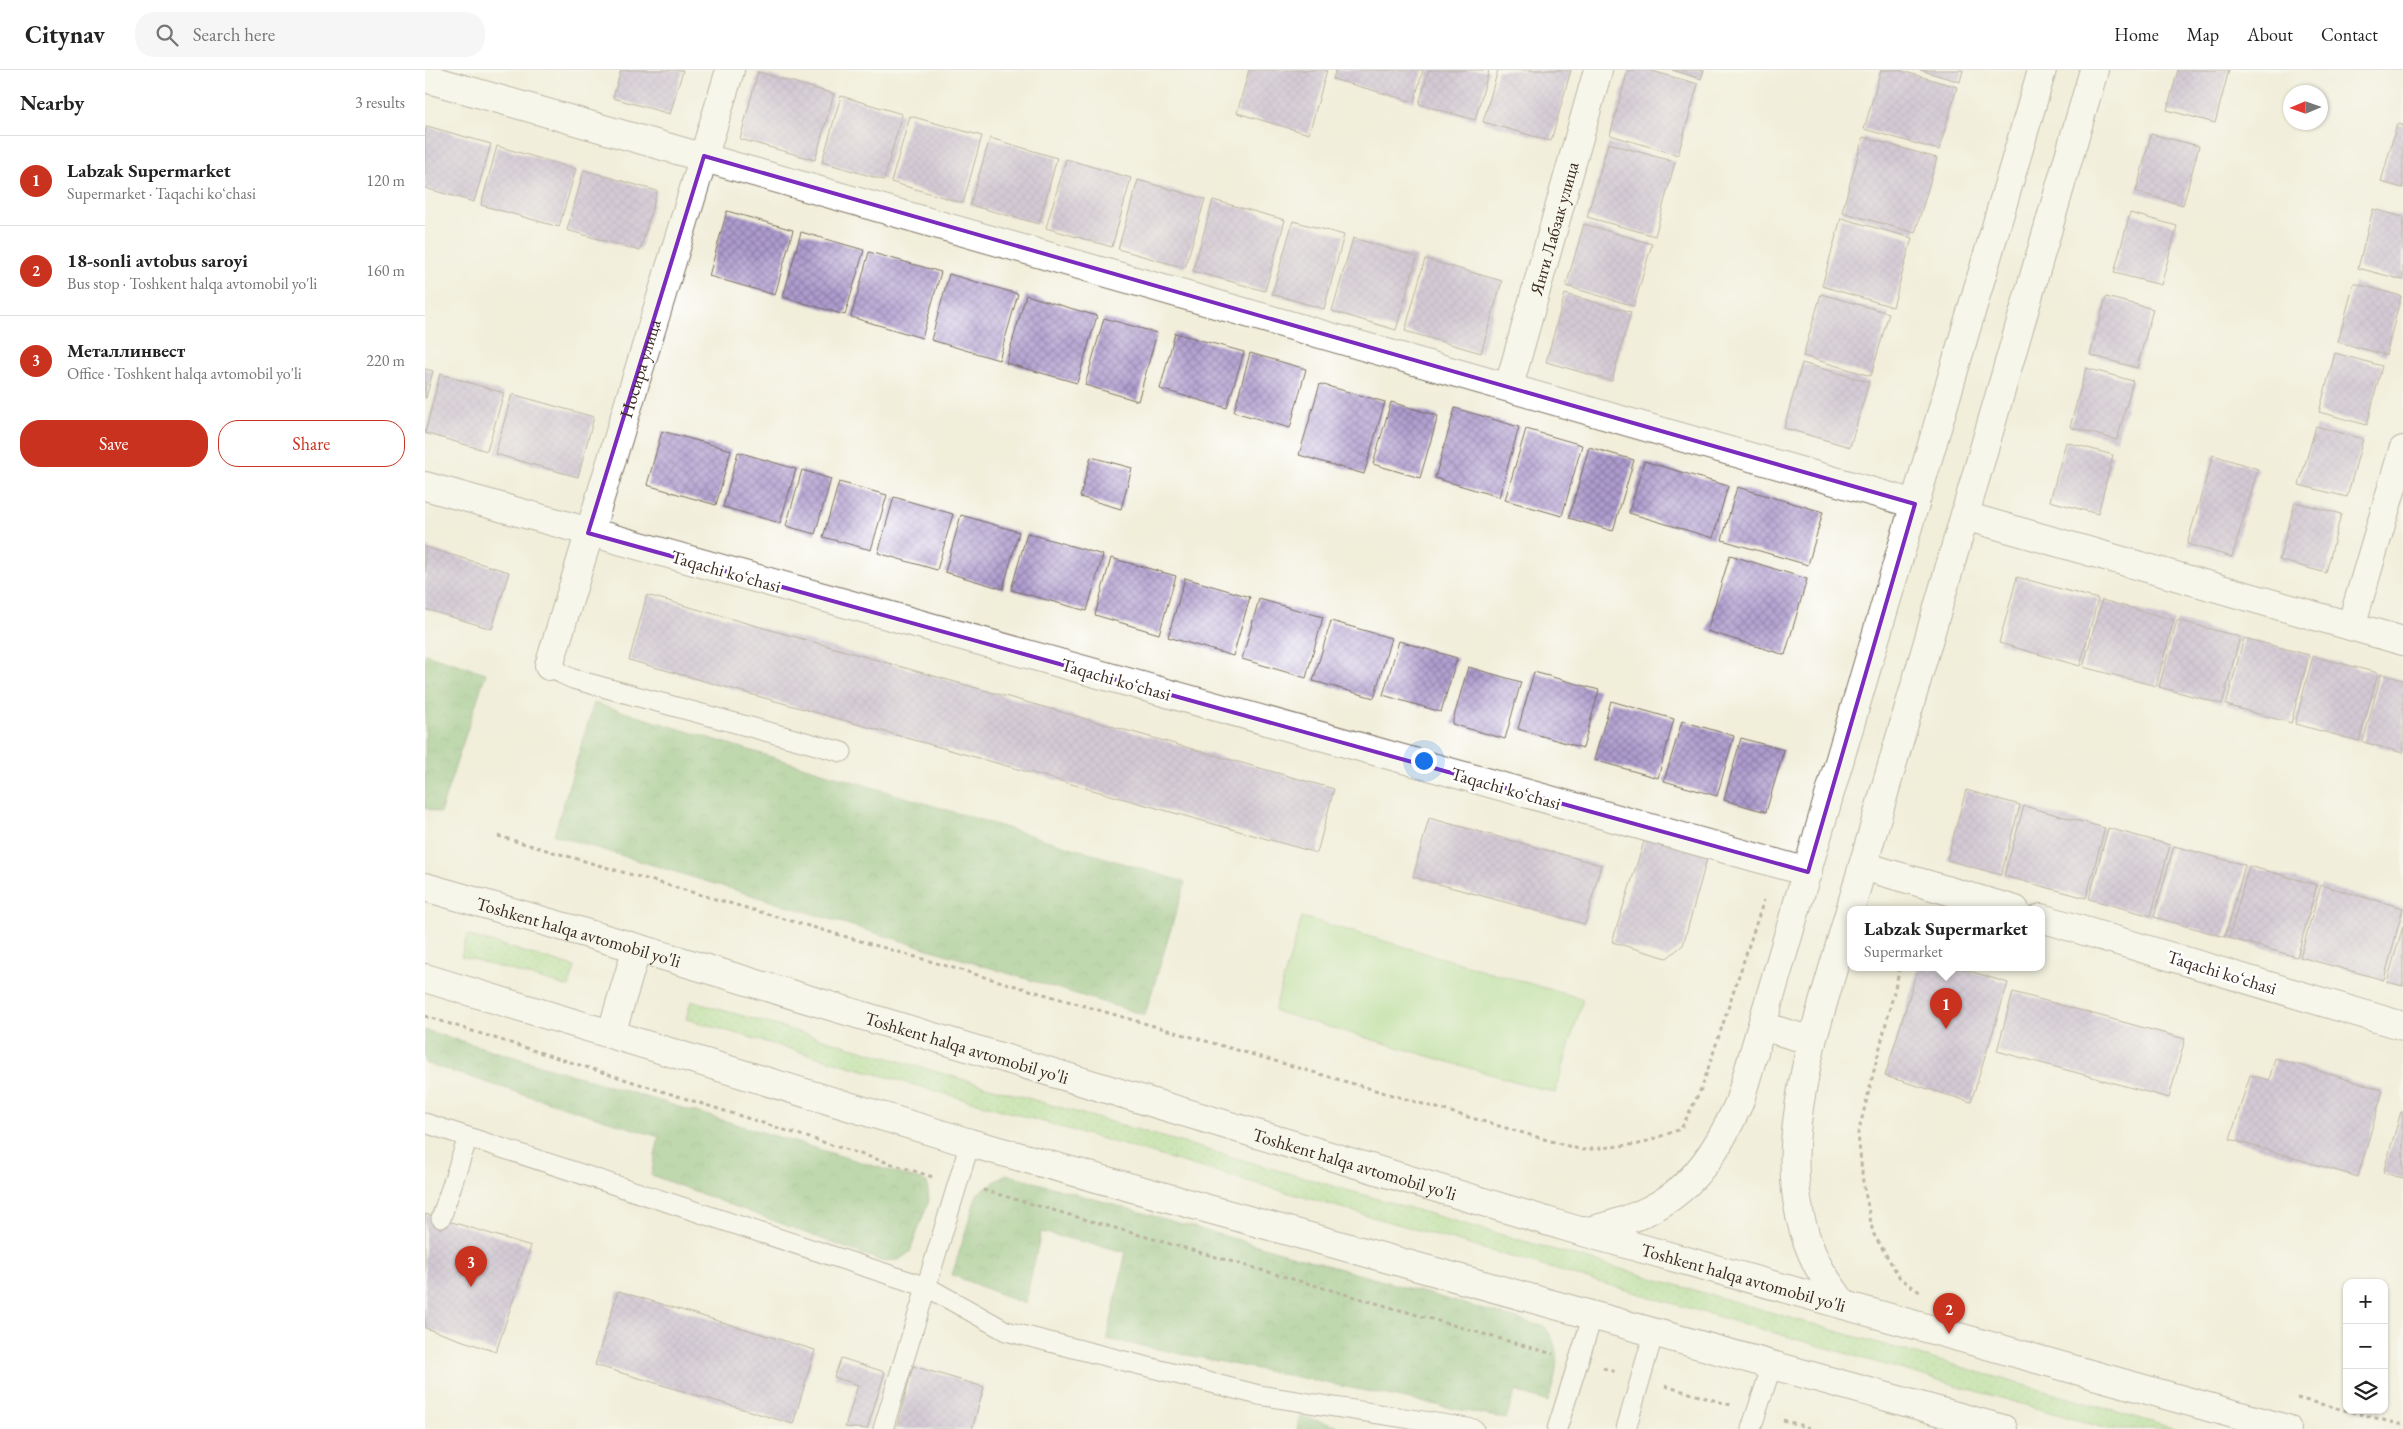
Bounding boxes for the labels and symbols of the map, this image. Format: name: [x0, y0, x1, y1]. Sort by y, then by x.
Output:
north arrow: [2283, 85, 2328, 130]
street label: Янги Лабзак улица: [1524, 158, 1583, 298]
street label: Носира улица: [614, 316, 665, 421]
street label: Taqachi koʻchasi: [668, 544, 784, 598]
street label: Taqachi koʻchasi: [1058, 652, 1174, 706]
your location: [1411, 748, 1437, 774]
street label: Taqachi koʻchasi: [1448, 761, 1564, 815]
street label: Toshkent halqa avtomobil yo'li: [474, 891, 684, 972]
street label: Taqachi koʻchasi: [2164, 944, 2280, 1000]
pin: 1: [1930, 988, 1962, 1029]
street label: Toshkent halqa avtomobil yo'li: [862, 1006, 1072, 1089]
street label: Toshkent halqa avtomobil yo'li: [1250, 1122, 1460, 1205]
street label: Toshkent halqa avtomobil yo'li: [1638, 1237, 1849, 1317]
pin: 3: [455, 1246, 487, 1287]
pin: 2: [1933, 1293, 1965, 1334]

